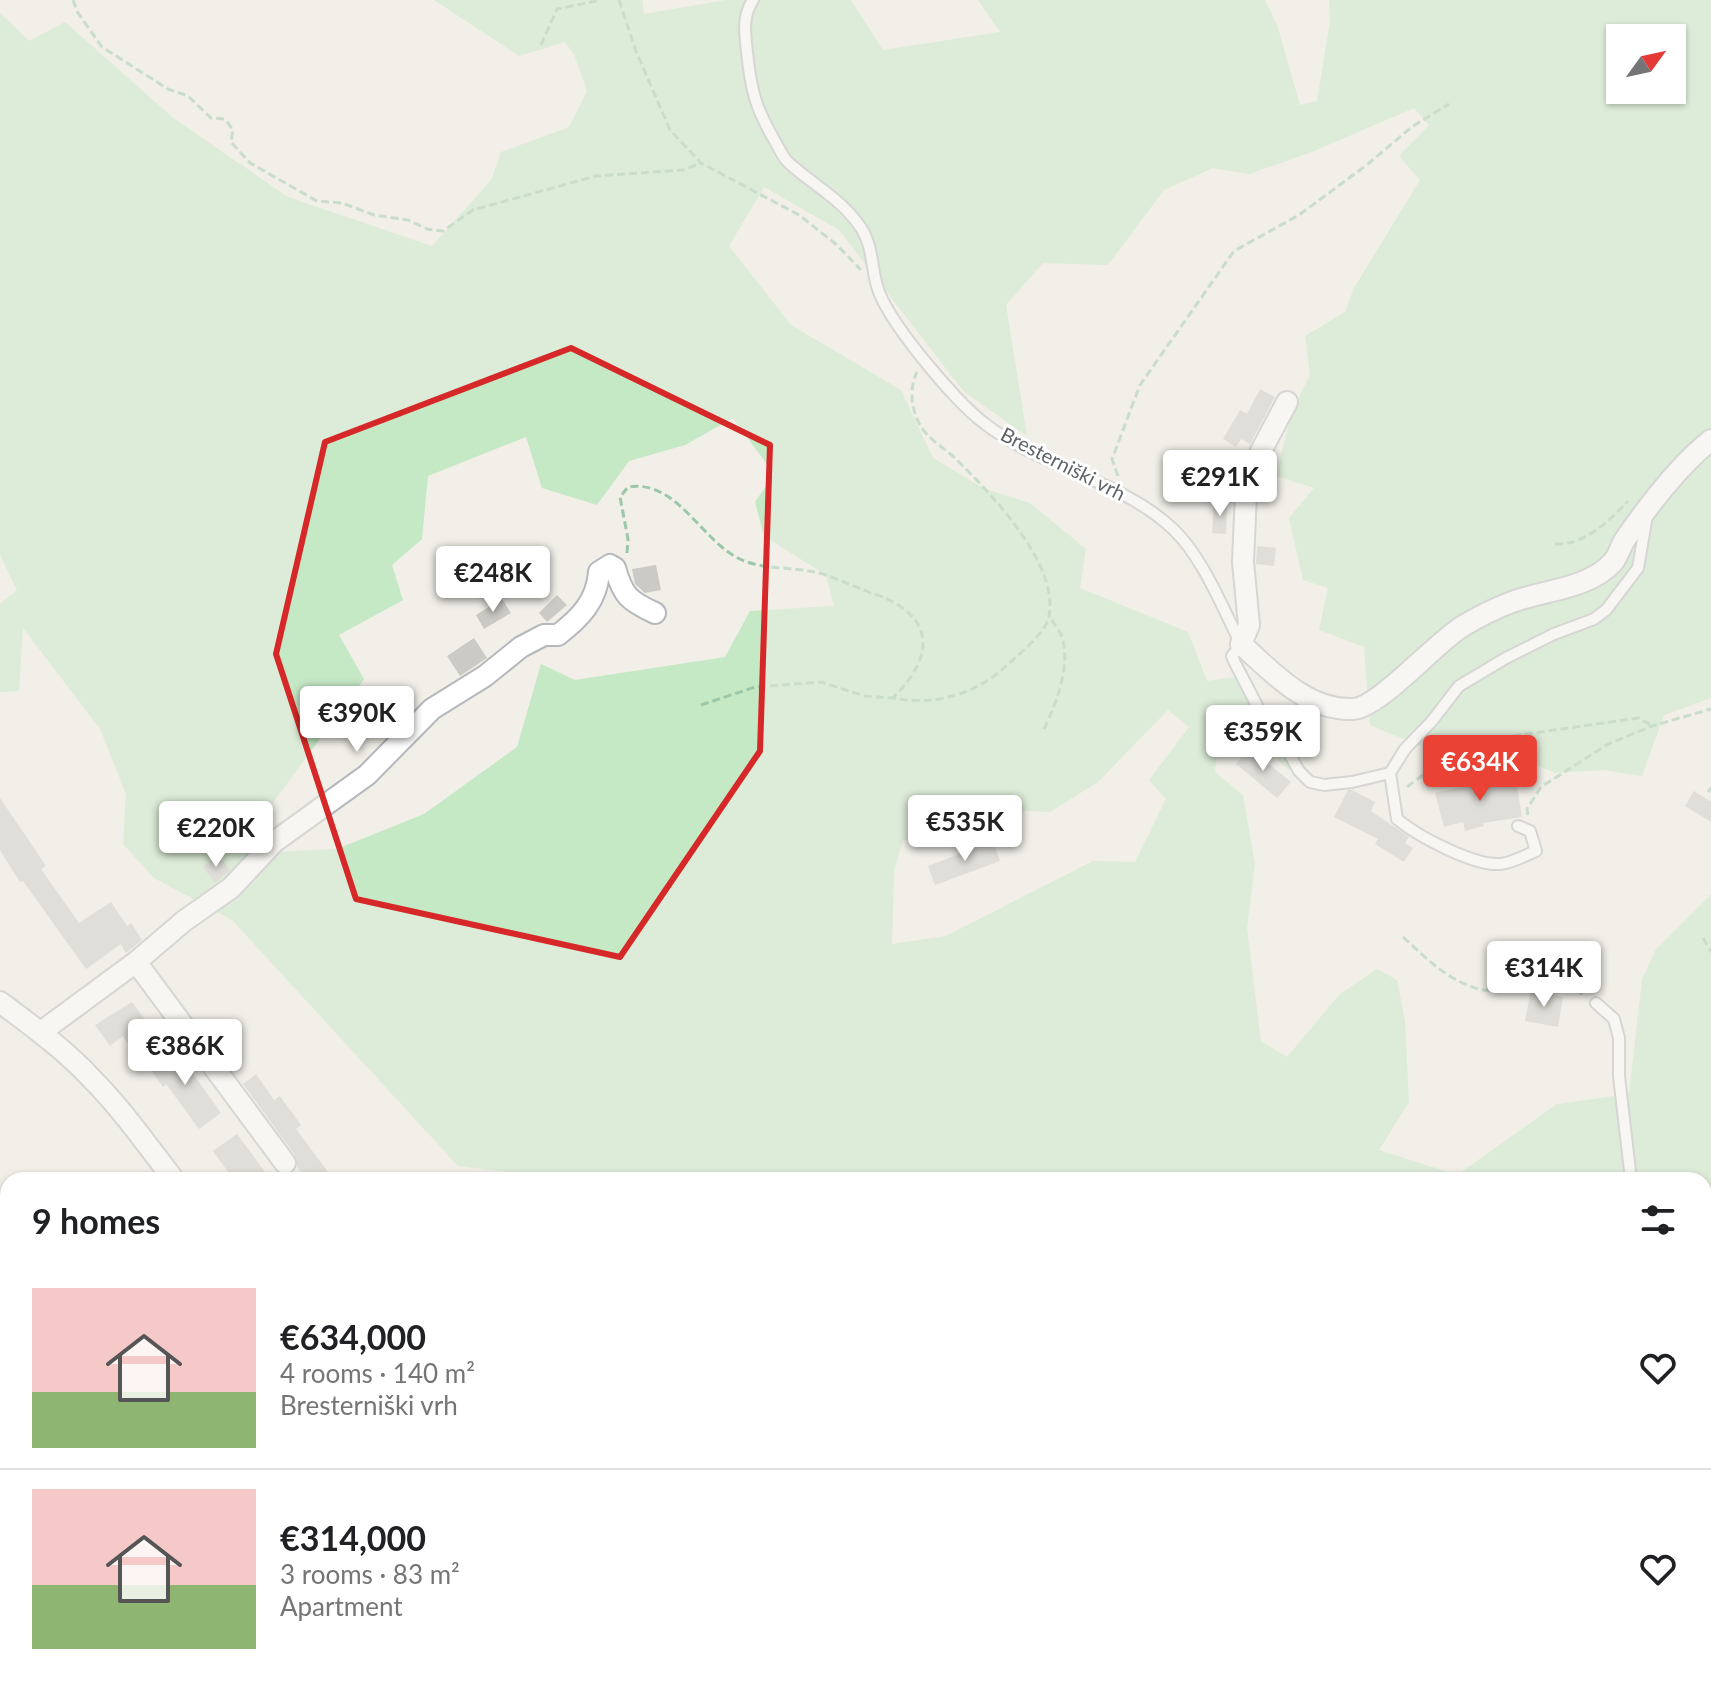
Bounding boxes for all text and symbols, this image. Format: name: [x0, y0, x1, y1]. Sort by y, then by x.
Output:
north arrow: [1606, 24, 1686, 104]
map controls: [1606, 24, 1686, 104]
street label: Bresterniški vrh: [997, 421, 1130, 505]
pin: €291K: [1164, 450, 1276, 518]
text: €291K: [1181, 460, 1259, 492]
pin: €248K: [437, 546, 549, 614]
text: €248K: [454, 556, 532, 588]
pin: €390K: [301, 686, 413, 754]
text: €390K: [318, 696, 396, 728]
pin: €359K: [1207, 705, 1319, 773]
text: €359K: [1224, 715, 1302, 747]
pin: €634K: [1424, 735, 1536, 803]
text: €634K: [1441, 745, 1519, 777]
pin: €535K: [909, 795, 1021, 863]
pin: €220K: [160, 801, 272, 869]
text: €535K: [926, 805, 1004, 837]
text: €220K: [177, 811, 255, 843]
pin: €314K: [1488, 941, 1600, 1009]
text: €314K: [1505, 951, 1583, 983]
pin: €386K: [129, 1019, 241, 1087]
text: €386K: [146, 1029, 224, 1061]
icon: filters: [1636, 1198, 1680, 1242]
text: 9 homes: [32, 1200, 160, 1241]
text: €634,000: [280, 1316, 426, 1357]
icon: home: [96, 1320, 192, 1416]
icon: heart: [1636, 1346, 1680, 1390]
text: 4 rooms · 140 m²: [280, 1357, 475, 1389]
text: Bresterniški vrh: [280, 1389, 458, 1421]
text: €314,000: [280, 1517, 426, 1558]
icon: home: [96, 1521, 192, 1617]
icon: heart: [1636, 1547, 1680, 1591]
text: 3 rooms · 83 m²: [280, 1558, 460, 1590]
text: Apartment: [280, 1590, 403, 1622]

